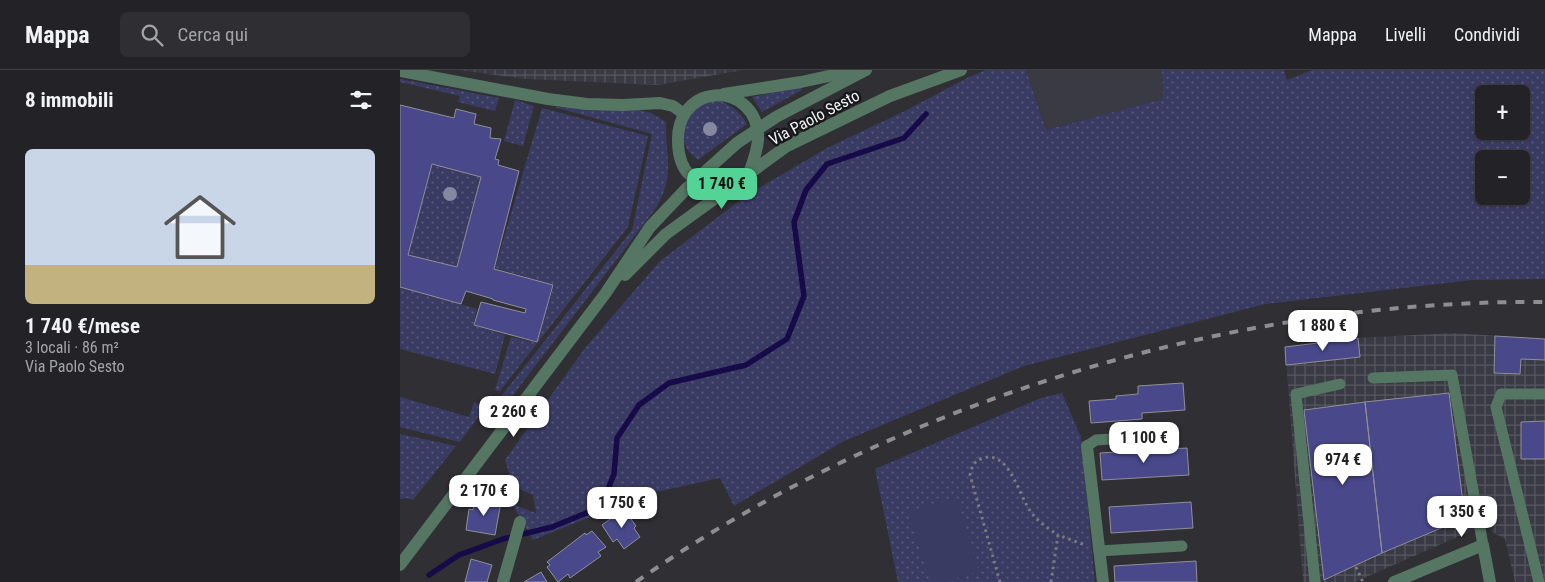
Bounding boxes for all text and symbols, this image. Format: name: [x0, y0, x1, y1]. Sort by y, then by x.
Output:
search box: [120, 12, 470, 57]
text: Mappa: [25, 21, 90, 49]
icon: search: [138, 21, 166, 49]
text: Cerca qui: [178, 23, 248, 46]
text: Mappa: [1308, 24, 1357, 45]
text: Livelli: [1385, 24, 1426, 45]
text: Condividi: [1454, 24, 1520, 45]
map controls: [1475, 85, 1530, 205]
button: +: [1475, 85, 1530, 140]
icon: filters: [347, 86, 375, 114]
street label: Via Paolo Sesto: [766, 86, 863, 149]
text: 8 immobili: [25, 88, 114, 112]
button: −: [1475, 150, 1530, 205]
pin: 1 740 €: [676, 168, 768, 210]
text: 1 740 €: [698, 174, 746, 193]
icon: home: [155, 182, 245, 272]
pin: 1 880 €: [1277, 310, 1369, 352]
text: 1 740 €/mese: [25, 314, 140, 338]
text: 1 880 €: [1299, 316, 1347, 335]
text: 3 locali · 86 m²: [25, 338, 119, 357]
text: Via Paolo Sesto: [25, 357, 125, 376]
pin: 2 260 €: [468, 396, 560, 438]
text: 2 260 €: [490, 402, 538, 421]
pin: 1 100 €: [1098, 422, 1190, 464]
text: 1 100 €: [1120, 428, 1168, 447]
pin: 974 €: [1308, 444, 1378, 486]
text: 974 €: [1325, 450, 1361, 469]
pin: 2 170 €: [438, 474, 530, 517]
text: 2 170 €: [460, 481, 508, 500]
pin: 1 750 €: [576, 486, 668, 529]
text: 1 750 €: [598, 493, 646, 512]
pin: 1 350 €: [1416, 496, 1508, 538]
text: 1 350 €: [1438, 502, 1486, 521]

